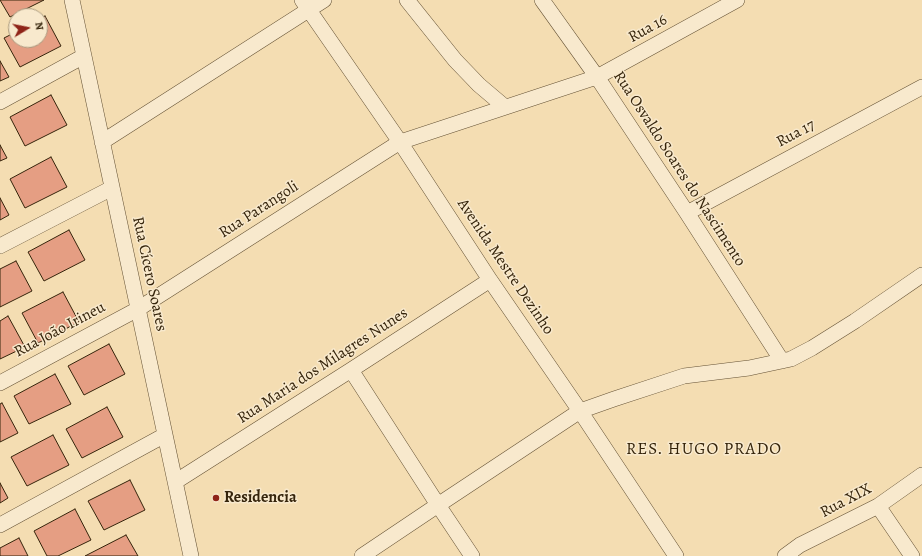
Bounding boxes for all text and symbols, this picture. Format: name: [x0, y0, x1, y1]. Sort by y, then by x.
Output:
north arrow: [8, 8, 48, 48]
street label: Rua 16: [625, 11, 671, 47]
text: N: [31, 21, 47, 31]
street label: Rua Osvaldo Soares do Nascimento: [609, 68, 749, 270]
street label: Rua 17: [773, 116, 819, 152]
street label: Rua Parangoli: [216, 177, 302, 243]
street label: Avenida Mestre Dezinho: [452, 196, 558, 338]
street label: Rua Cícero Soares: [127, 215, 171, 333]
street label: Rua João Irineu: [11, 298, 109, 362]
street label: Rua Maria dos Milagres Nunes: [234, 304, 412, 428]
district label: RES. HUGO PRADO: [626, 440, 782, 460]
street label: Rua XIX: [817, 480, 875, 522]
place label: Residencia: [224, 488, 297, 508]
marker: Residencia: [211, 493, 221, 503]

